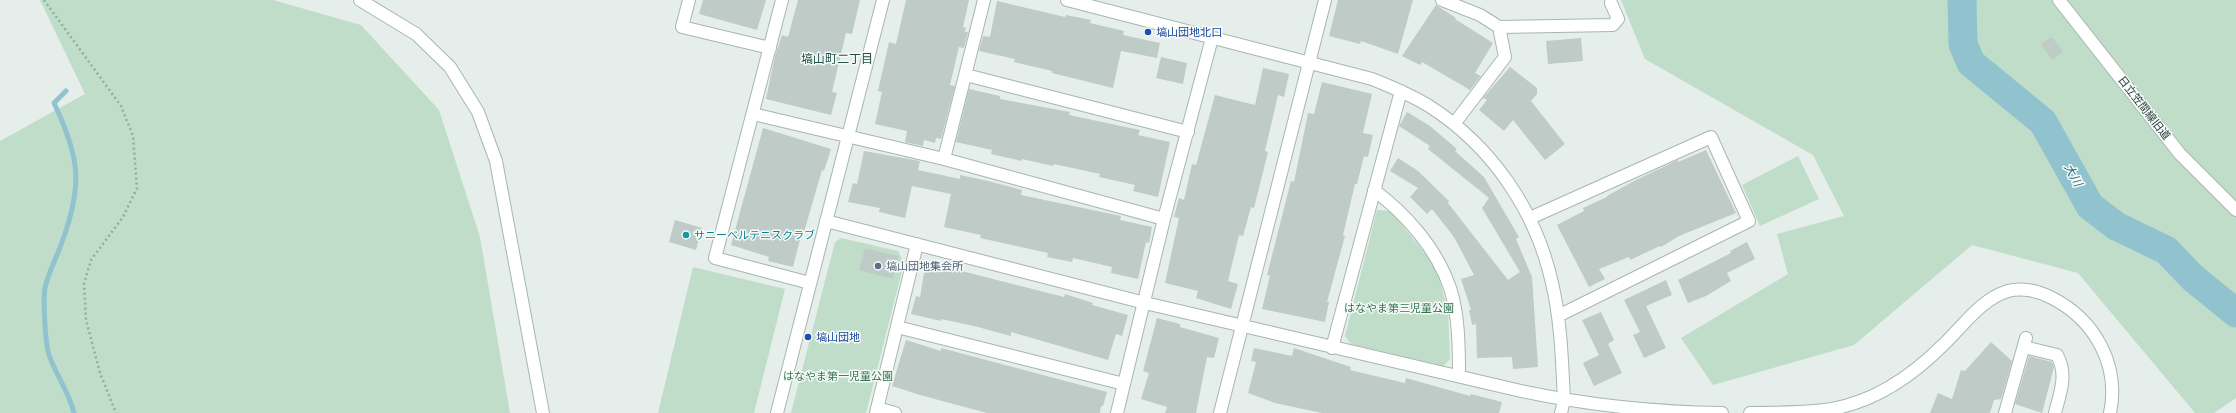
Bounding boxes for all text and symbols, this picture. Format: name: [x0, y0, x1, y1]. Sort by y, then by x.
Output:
place label: 塙山団地北口: [1156, 25, 1222, 39]
marker: 塙山団地北口: [1143, 27, 1153, 37]
district label: 塙山町二丁目: [801, 52, 873, 66]
street label: 日立笠間線旧道: [2115, 74, 2173, 142]
water label: 大川: [2061, 161, 2085, 189]
place label: サニーベルテニスクラブ: [694, 228, 815, 242]
marker: サニーベルテニスクラブ: [681, 230, 691, 240]
place label: 塙山団地集会所: [886, 259, 963, 273]
marker: 塙山団地集会所: [873, 261, 883, 271]
park label: はなやま第三児童公園: [1344, 301, 1454, 315]
place label: 塙山団地: [816, 330, 860, 344]
marker: 塙山団地: [803, 332, 813, 342]
park label: はなやま第一児童公園: [783, 369, 893, 383]

